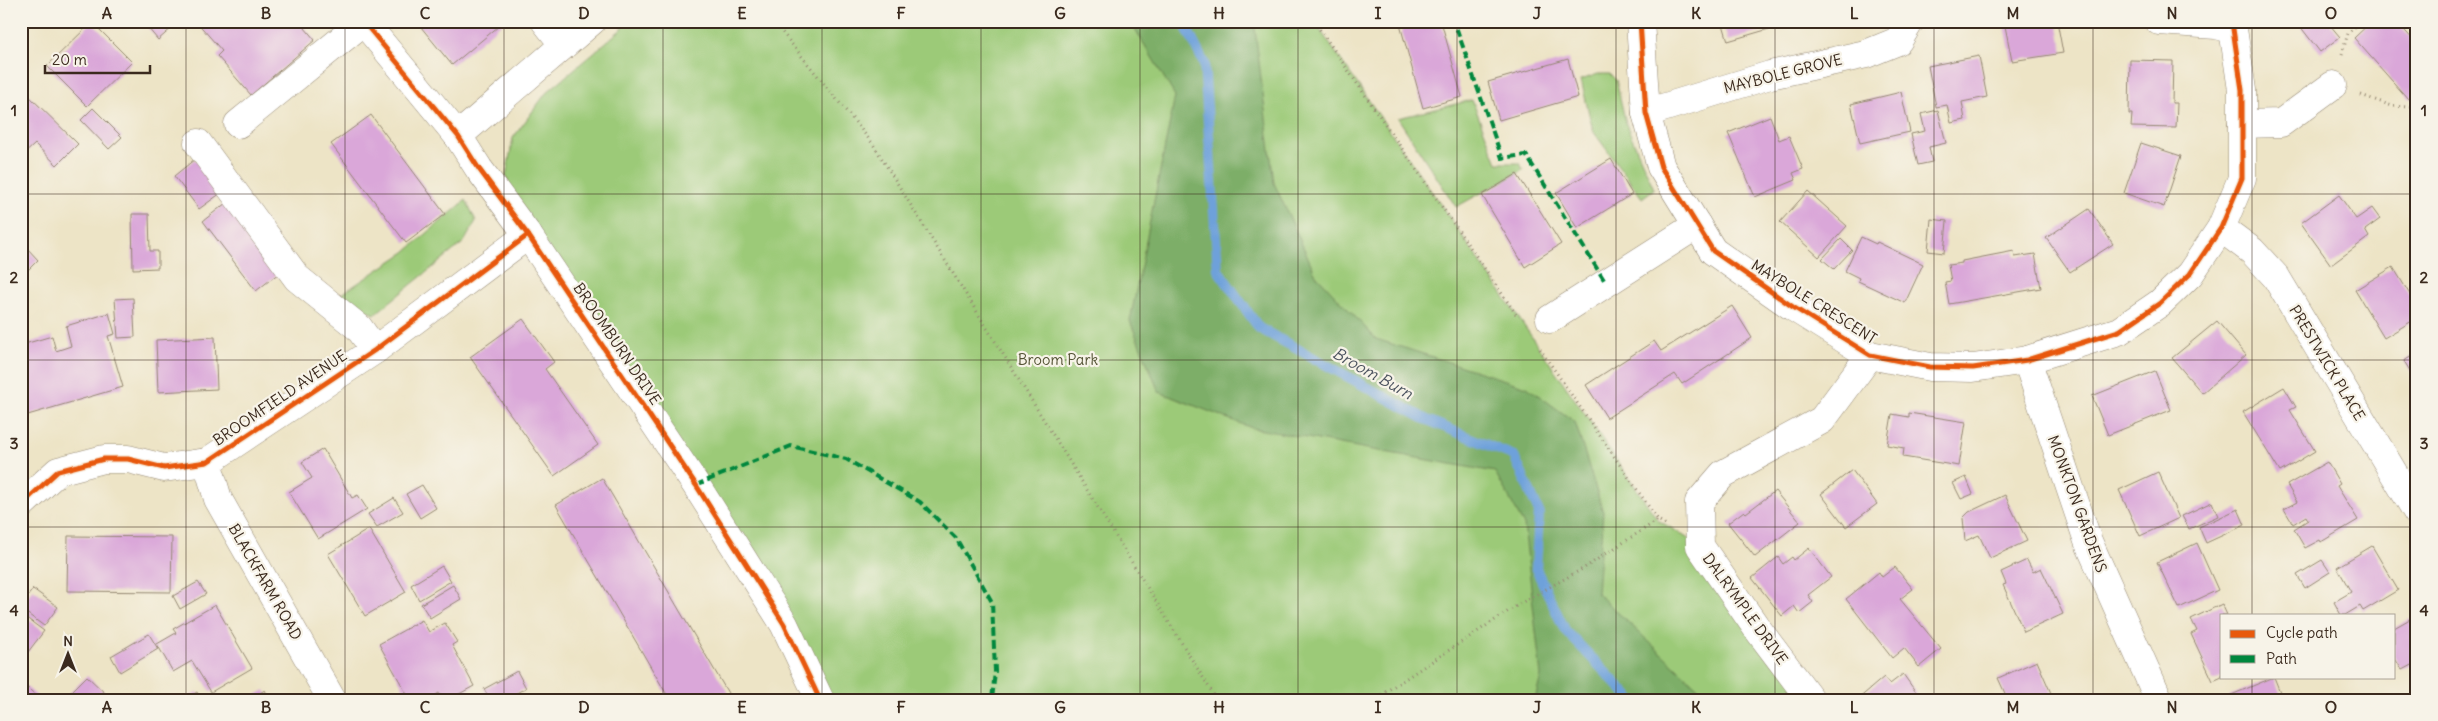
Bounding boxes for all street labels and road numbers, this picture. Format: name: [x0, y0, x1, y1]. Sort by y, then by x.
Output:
street label: MAYBOLE GROVE: [1722, 50, 1844, 97]
street label: MAYBOLE CRESCENT: [1748, 255, 1881, 348]
street label: BROOMBURN DRIVE: [570, 279, 665, 409]
street label: PRESTWICK PLACE: [2285, 302, 2370, 424]
street label: BROOMFIELD AVENUE: [209, 346, 351, 450]
street label: MONKTON GARDENS: [2044, 433, 2111, 575]
street label: BLACKFARM ROAD: [225, 520, 306, 643]
street label: DALRYMPLE DRIVE: [1699, 549, 1792, 668]

